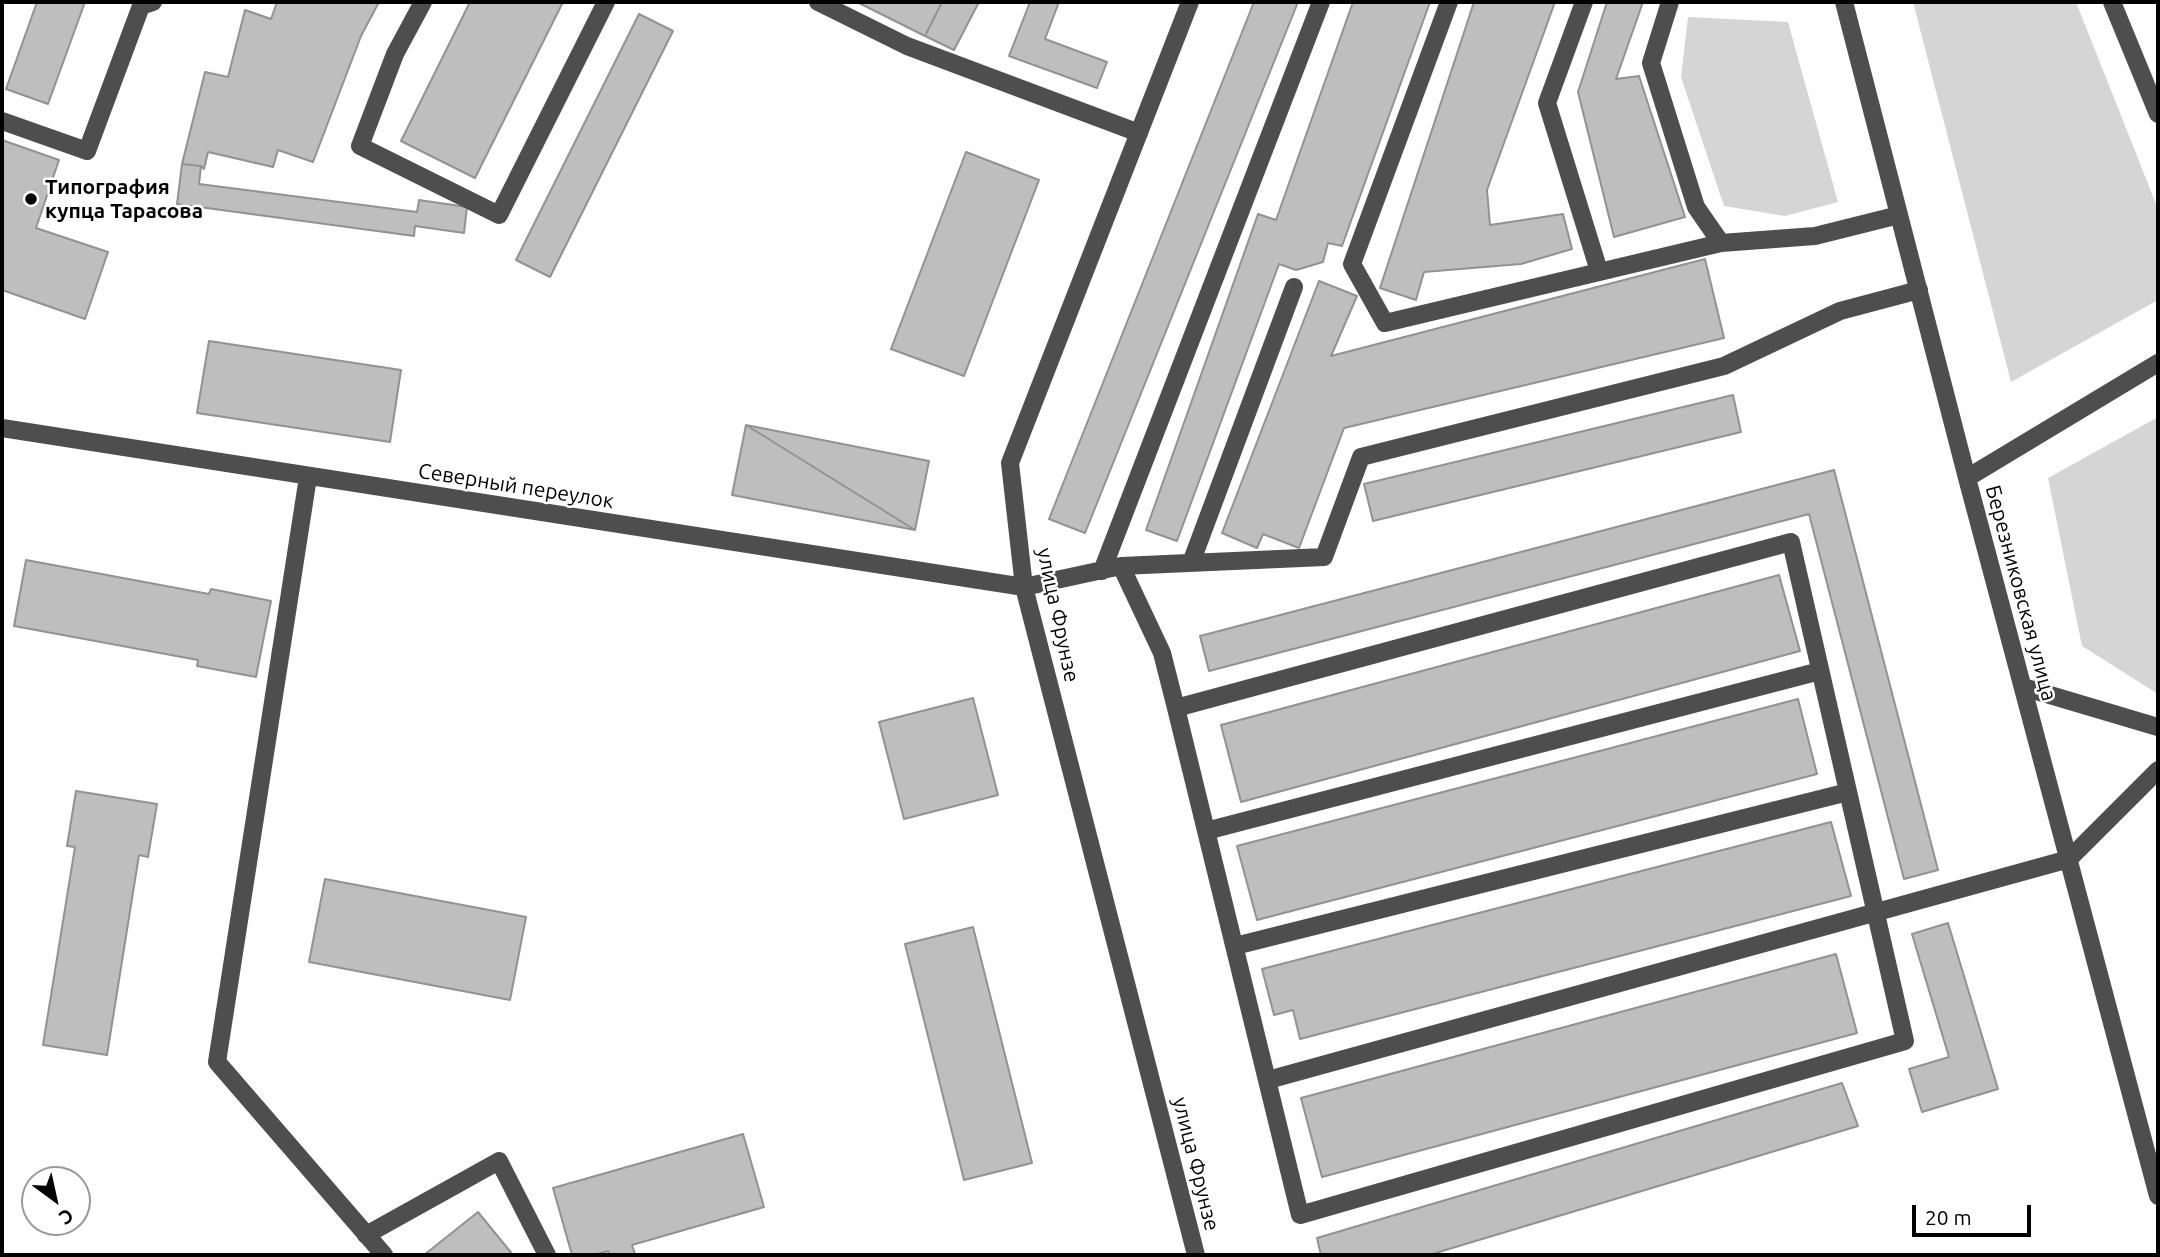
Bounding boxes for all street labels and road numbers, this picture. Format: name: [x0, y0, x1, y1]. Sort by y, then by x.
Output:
street label: Северный переулок: [416, 458, 616, 514]
street label: Березниковская улица: [1980, 482, 2062, 704]
street label: улица Фрунзе: [1031, 546, 1085, 684]
street label: улица Фрунзе: [1167, 1095, 1225, 1233]

